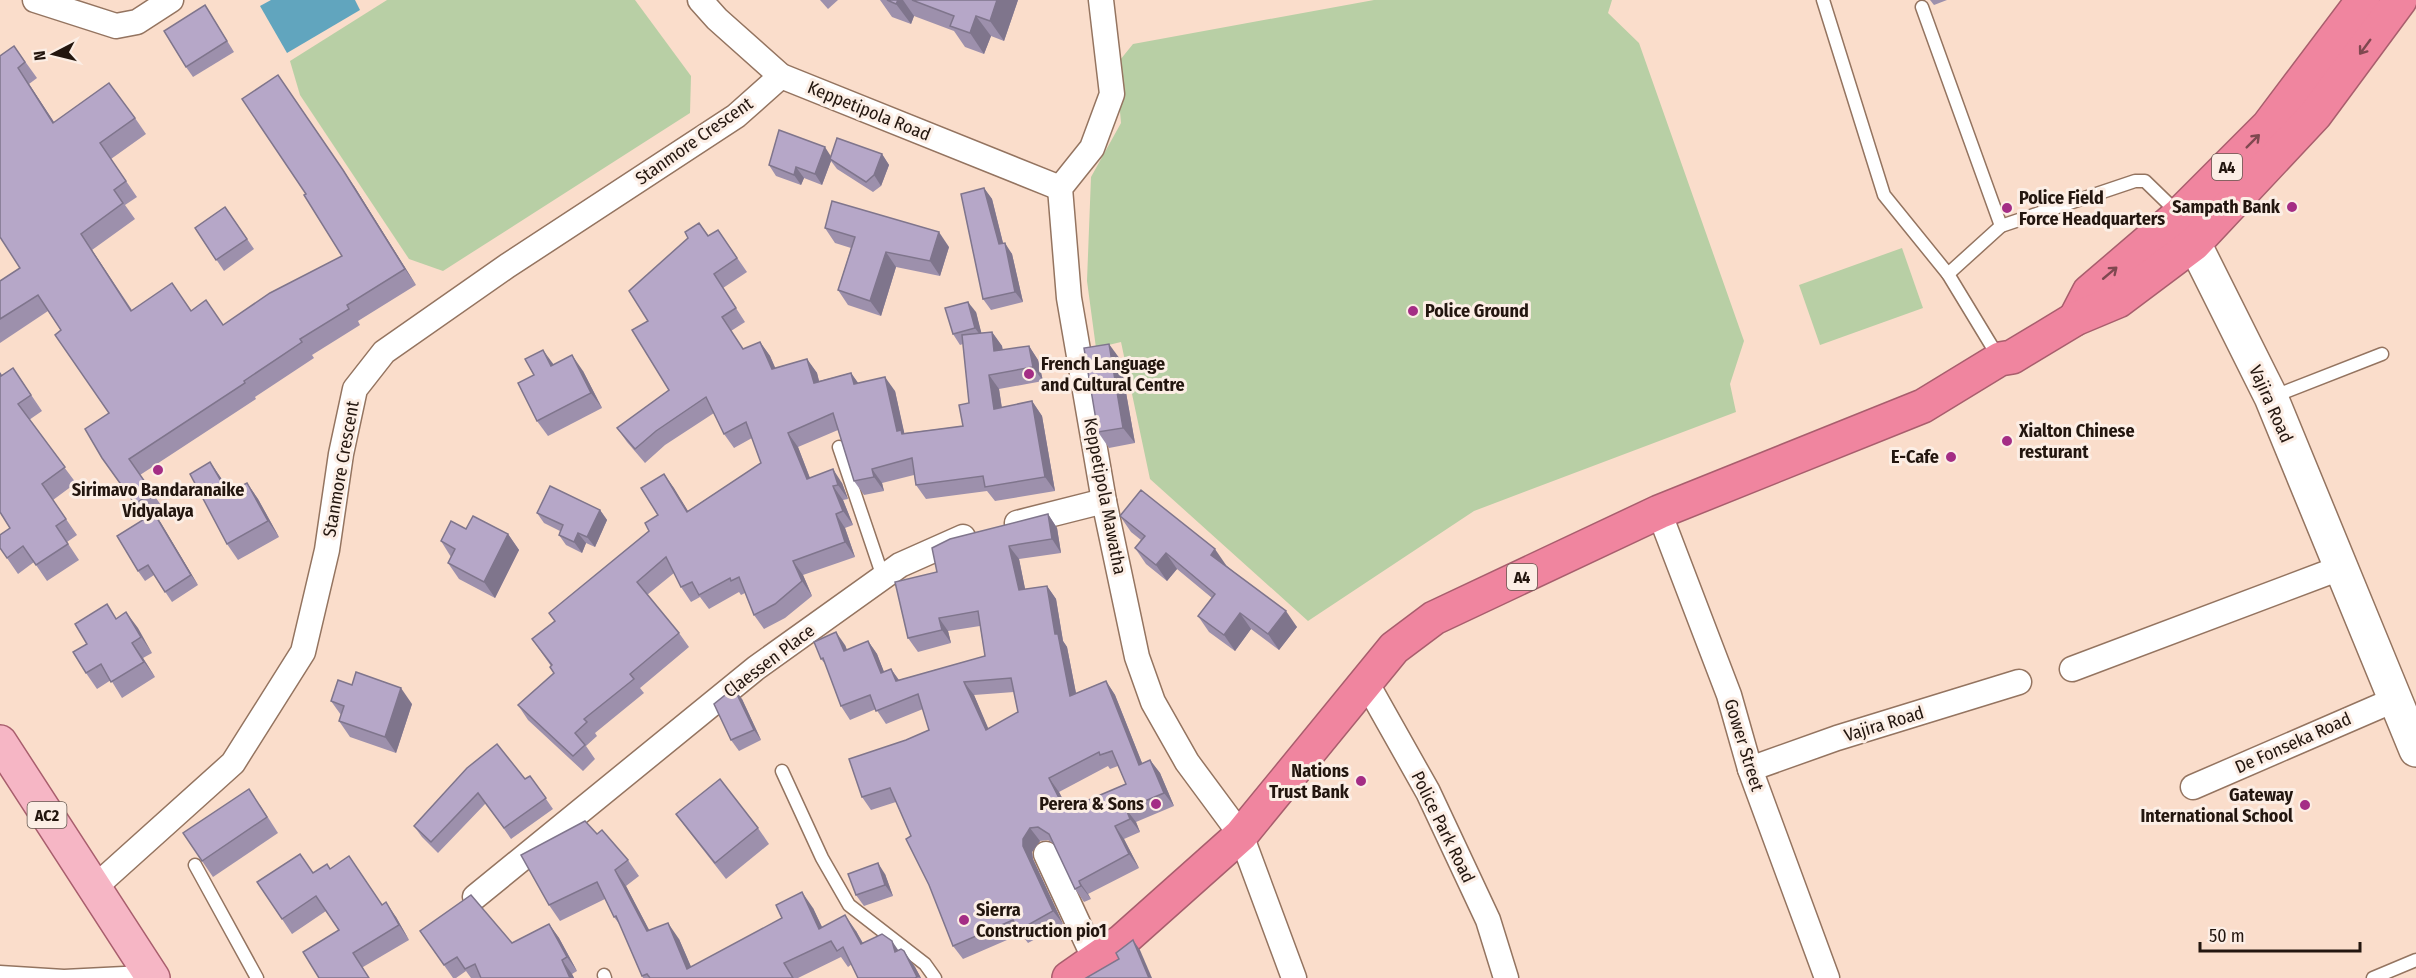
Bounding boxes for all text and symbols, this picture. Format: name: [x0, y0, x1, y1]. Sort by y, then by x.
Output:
north arrow: [24, 24, 84, 84]
one-way arrow: [2359, 39, 2372, 55]
text: N: [30, 50, 50, 62]
street label: Keppetipola Road: [804, 76, 934, 146]
street label: Stanmore Crescent: [631, 92, 757, 190]
one-way arrow: [2246, 133, 2261, 148]
road number: A4: [2212, 154, 2242, 180]
place label: Police Field Force Headquarters: [2019, 187, 2165, 230]
place label: Sampath Bank: [2172, 196, 2281, 218]
marker: Sampath Bank: [2285, 200, 2299, 214]
marker: Police Field Force Headquarters: [2000, 201, 2014, 215]
one-way arrow: [2102, 267, 2118, 280]
place label: Police Ground: [1425, 300, 1529, 322]
marker: Police Ground: [1406, 304, 1420, 318]
place label: French Language and Cultural Centre: [1041, 353, 1185, 396]
street label: Vajira Road: [2244, 362, 2298, 446]
marker: French Language and Cultural Centre: [1022, 367, 1036, 381]
street label: Stanmore Crescent: [318, 399, 364, 539]
street label: Keppetipola Mawatha: [1079, 416, 1131, 577]
place label: Xialton Chinese resturant: [2018, 420, 2135, 463]
marker: Xialton Chinese resturant: [2000, 434, 2014, 448]
place label: E-Cafe: [1891, 446, 1939, 468]
marker: E-Cafe: [1944, 450, 1958, 464]
marker: Sirimavo Bandaranaike Vidyalaya: [151, 463, 165, 477]
place label: Sirimavo Bandaranaike Vidyalaya: [72, 479, 244, 522]
road number: A4: [1507, 564, 1537, 590]
street label: Claessen Place: [719, 620, 819, 702]
street label: Gower Street: [1720, 696, 1768, 794]
street label: Vajira Road: [1841, 701, 1927, 747]
street label: De Fonseka Road: [2231, 708, 2355, 778]
place label: Nations Trust Bank: [1269, 760, 1350, 803]
street label: Police Park Road: [1406, 768, 1480, 886]
marker: Nations Trust Bank: [1354, 774, 1368, 788]
place label: Gateway International School: [2140, 784, 2293, 827]
place label: Perera & Sons: [1039, 793, 1144, 815]
marker: Perera & Sons: [1149, 797, 1163, 811]
marker: Gateway International School: [2298, 798, 2312, 812]
road number: AC2: [28, 802, 66, 828]
place label: Sierra Construction pio1: [976, 899, 1107, 942]
marker: Sierra Construction pio1: [957, 913, 971, 927]
scale bar: [2200, 915, 2360, 953]
text: 50 m: [2209, 925, 2245, 947]

